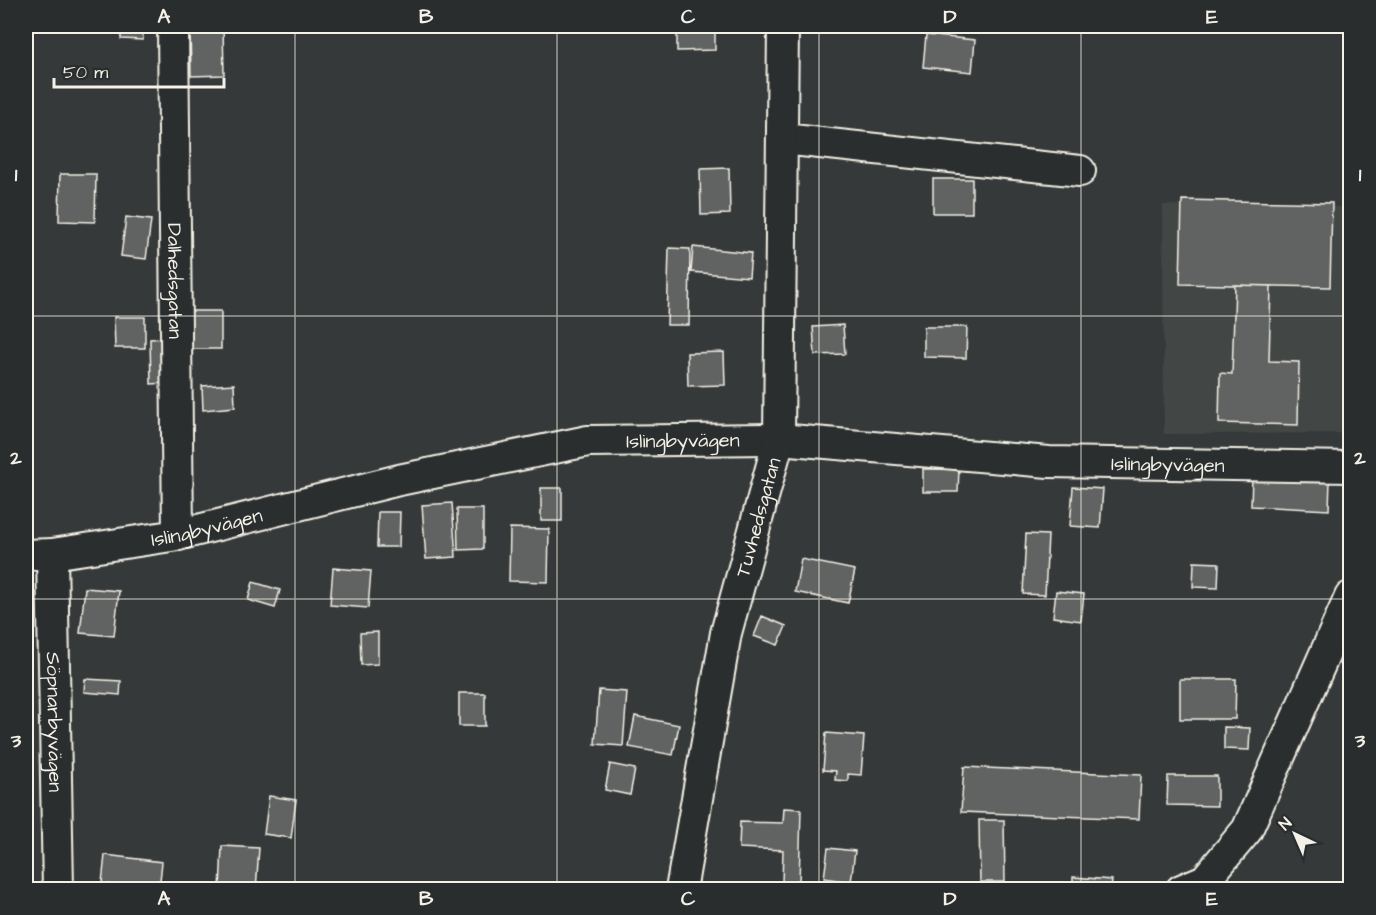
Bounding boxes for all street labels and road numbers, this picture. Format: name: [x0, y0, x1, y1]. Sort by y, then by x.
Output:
street label: Dalhedsgatan: [160, 223, 189, 339]
street label: Islingbyvägen: [626, 426, 740, 456]
street label: Islingbyvägen: [1111, 450, 1225, 481]
street label: Tuvhedsgatan: [729, 454, 788, 580]
street label: Islingbyvägen: [149, 502, 265, 554]
street label: Söpnarbyvägen: [39, 652, 69, 792]

